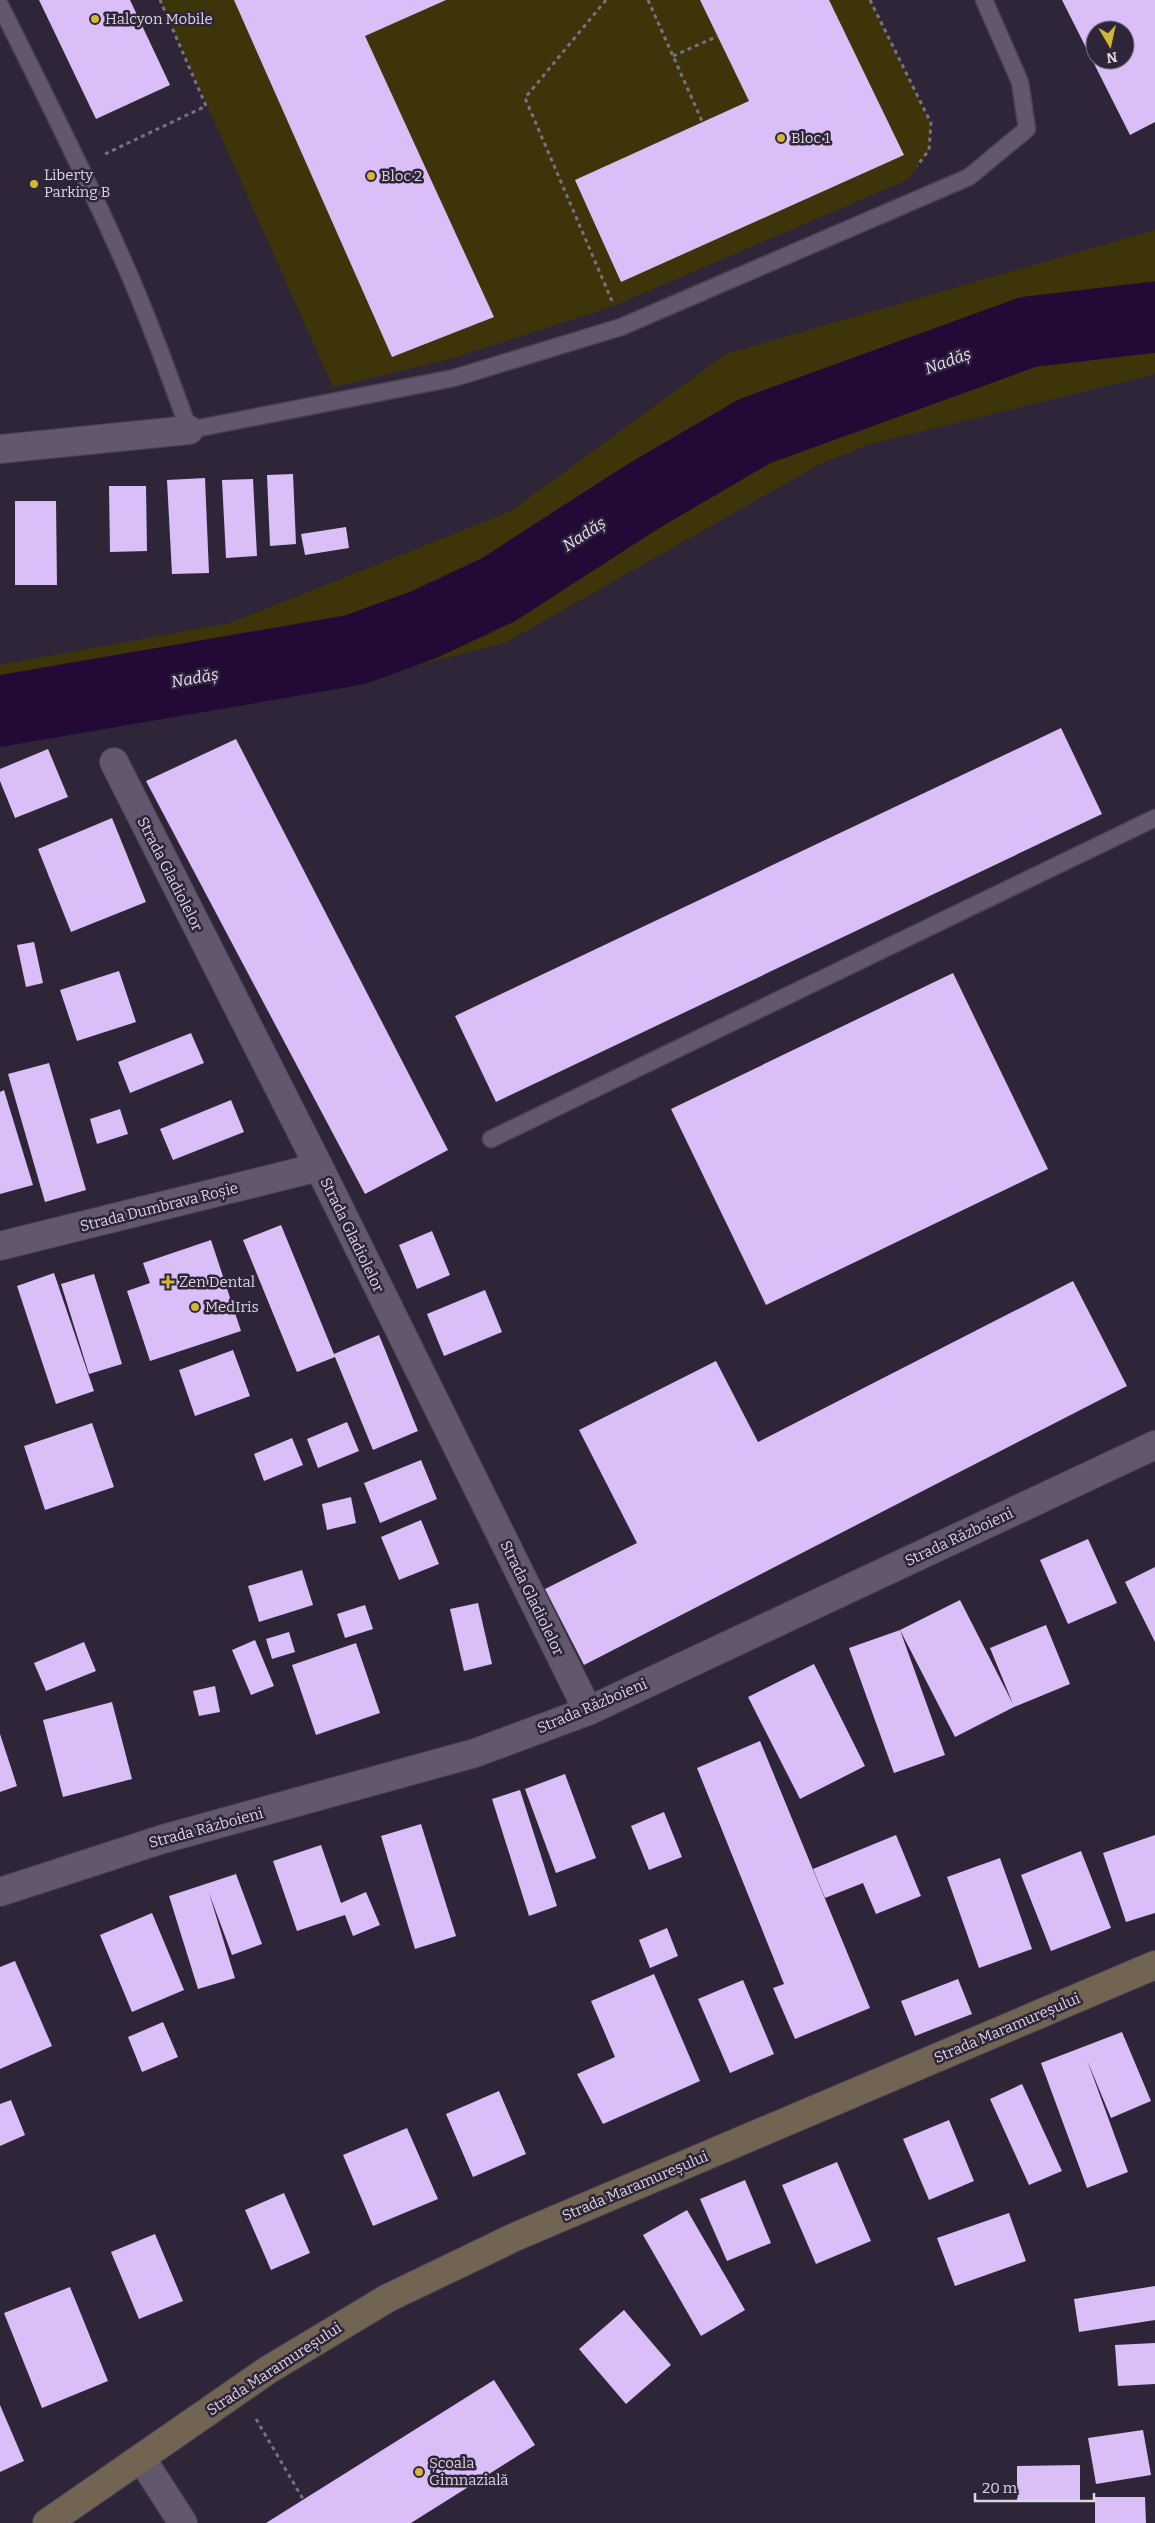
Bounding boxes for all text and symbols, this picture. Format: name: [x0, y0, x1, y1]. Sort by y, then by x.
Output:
place label: Halcyon Mobile: [105, 10, 213, 28]
marker: Halcyon Mobile: [89, 13, 101, 25]
north arrow: [1085, 20, 1135, 70]
text: N: [1105, 48, 1119, 67]
place label: Bloc 1: [791, 129, 830, 147]
marker: Bloc 1: [775, 132, 787, 144]
place label: Liberty Parking B: [44, 166, 110, 201]
place label: Bloc 2: [381, 167, 422, 185]
marker: Bloc 2: [365, 170, 377, 182]
marker: Liberty Parking B: [28, 178, 40, 190]
water label: Nadăș: [922, 344, 974, 379]
water label: Nadăș: [559, 513, 610, 556]
water label: Nadăș: [170, 664, 221, 692]
street label: Strada Gladiolelor: [133, 814, 207, 934]
street label: Strada Gladiolelor: [316, 1175, 388, 1296]
street label: Strada Dumbrava Roșie: [78, 1179, 240, 1236]
place label: Zen Dental: [179, 1273, 255, 1291]
marker: Zen Dental: [161, 1275, 175, 1289]
place label: MedIris: [205, 1298, 259, 1316]
marker: MedIris: [189, 1301, 201, 1313]
street label: Strada Războieni: [902, 1504, 1017, 1570]
street label: Strada Gladiolelor: [496, 1538, 568, 1659]
street label: Strada Războieni: [534, 1675, 650, 1737]
street label: Strada Războieni: [147, 1804, 266, 1852]
street label: Strada Maramureșului: [931, 1989, 1084, 2068]
street label: Strada Maramureșului: [559, 2147, 712, 2226]
street label: Strada Maramureșului: [203, 2318, 346, 2420]
place label: Școala Gimnazială: [429, 2454, 509, 2489]
marker: Școala Gimnazială: [413, 2466, 425, 2478]
scale bar: [975, 2470, 1094, 2502]
text: 20 m: [982, 2479, 1018, 2497]

